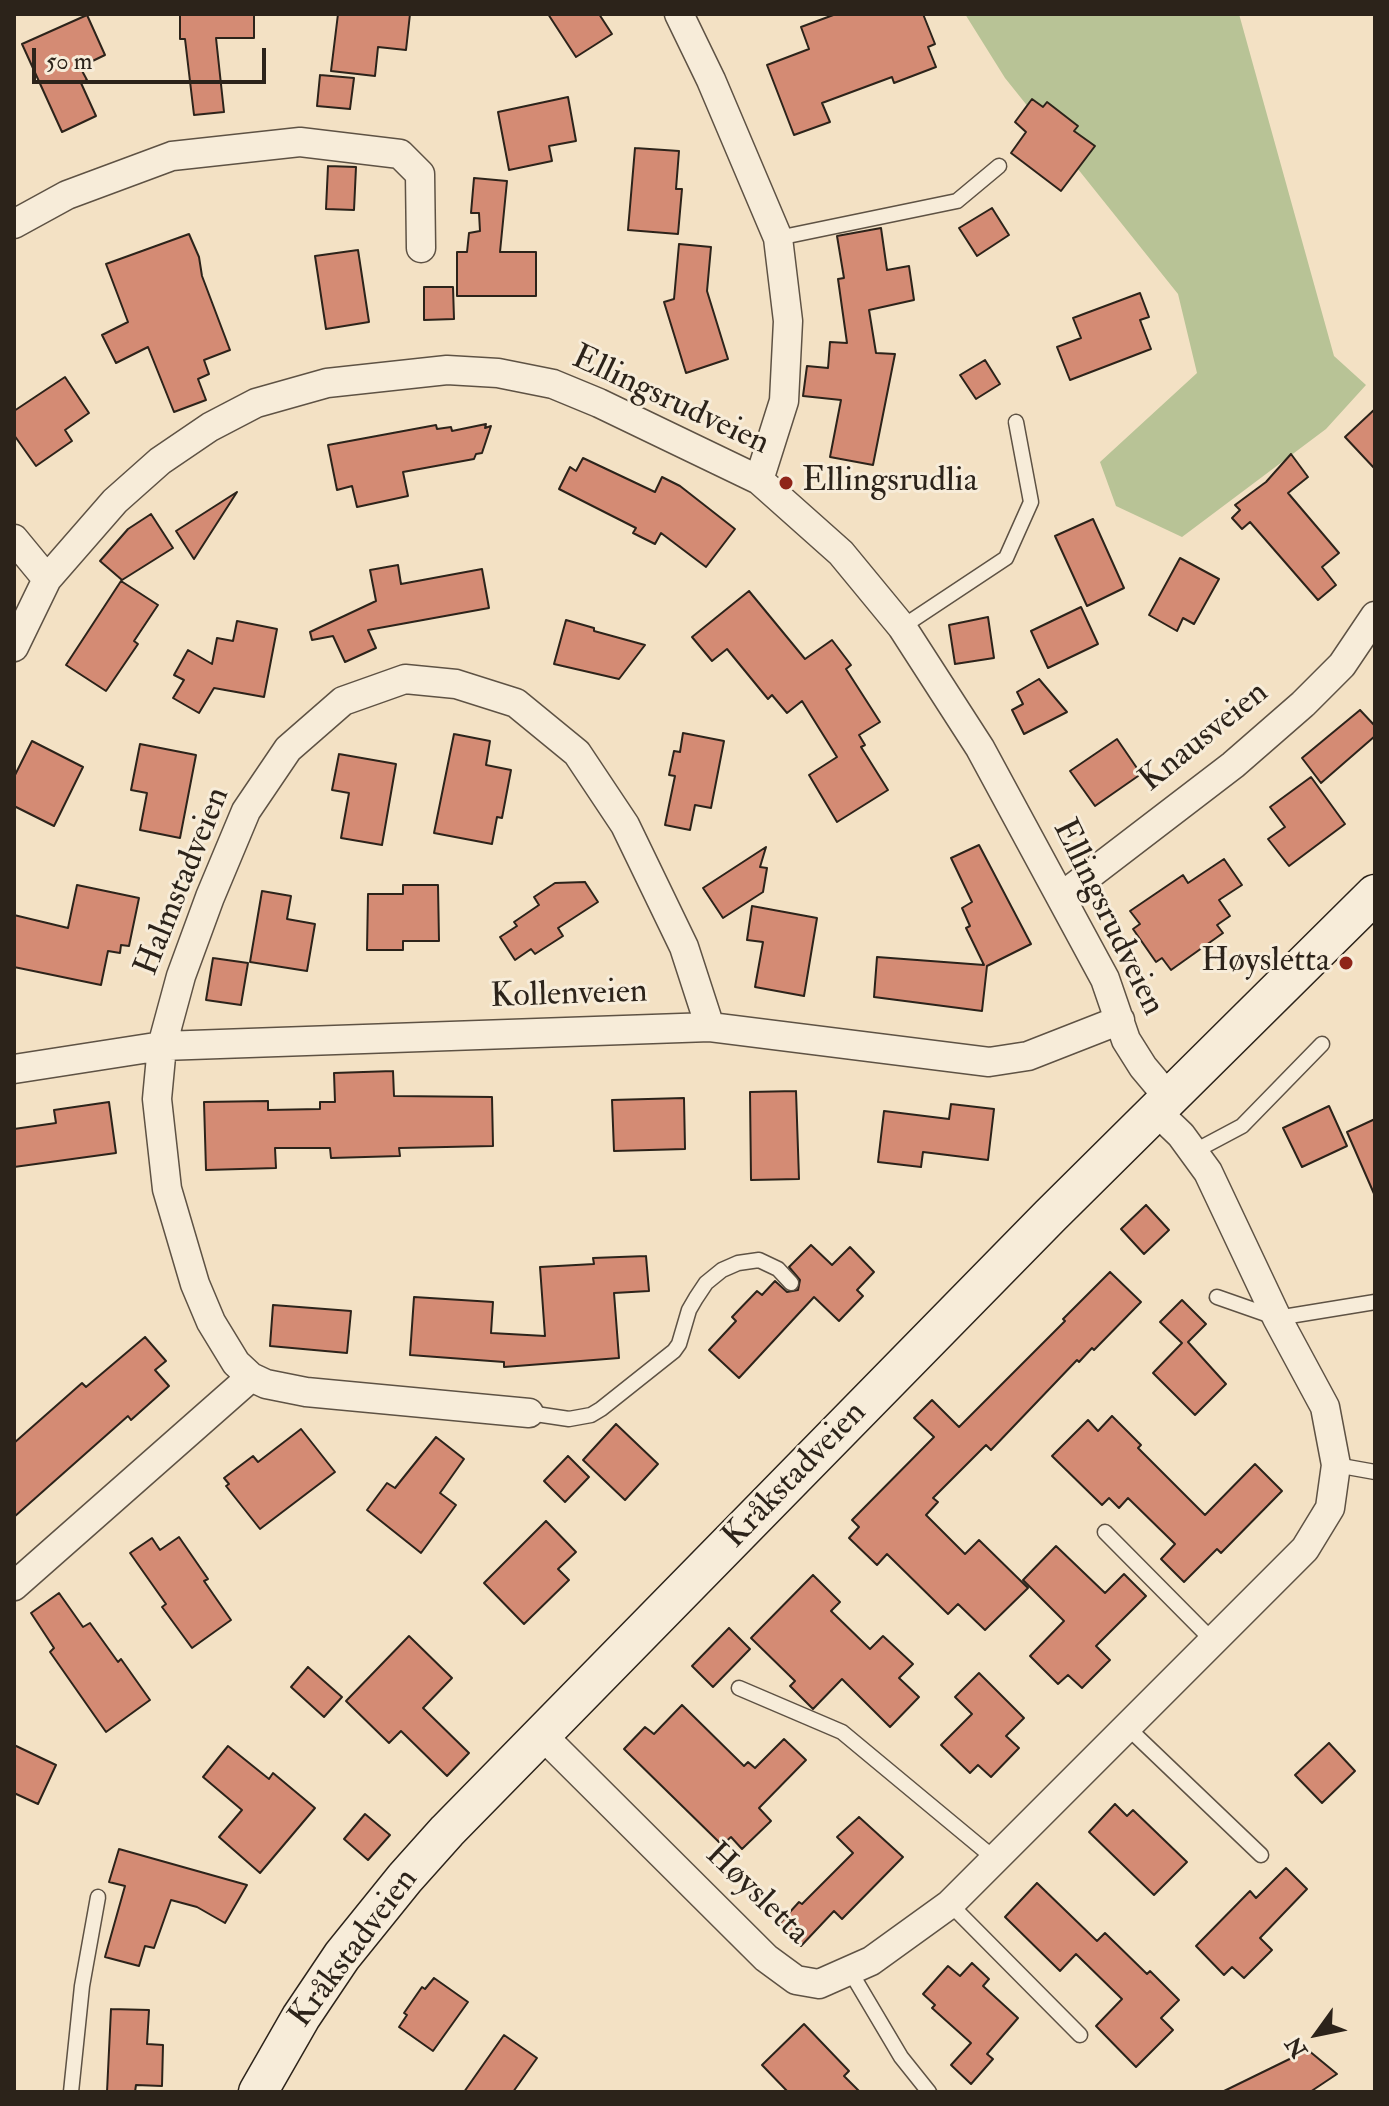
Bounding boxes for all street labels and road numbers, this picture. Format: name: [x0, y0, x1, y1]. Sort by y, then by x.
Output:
street label: Ellingsrudveien: [565, 338, 775, 466]
street label: Knausveien: [1132, 674, 1278, 802]
street label: Halmstadveien: [128, 782, 240, 982]
street label: Ellingsrudveien: [1042, 813, 1172, 1023]
street label: Kollenveien: [490, 973, 648, 1019]
street label: Kråkstadveien: [716, 1394, 876, 1558]
street label: Høysletta: [695, 1836, 817, 1954]
street label: Kråkstadveien: [282, 1861, 428, 2037]

